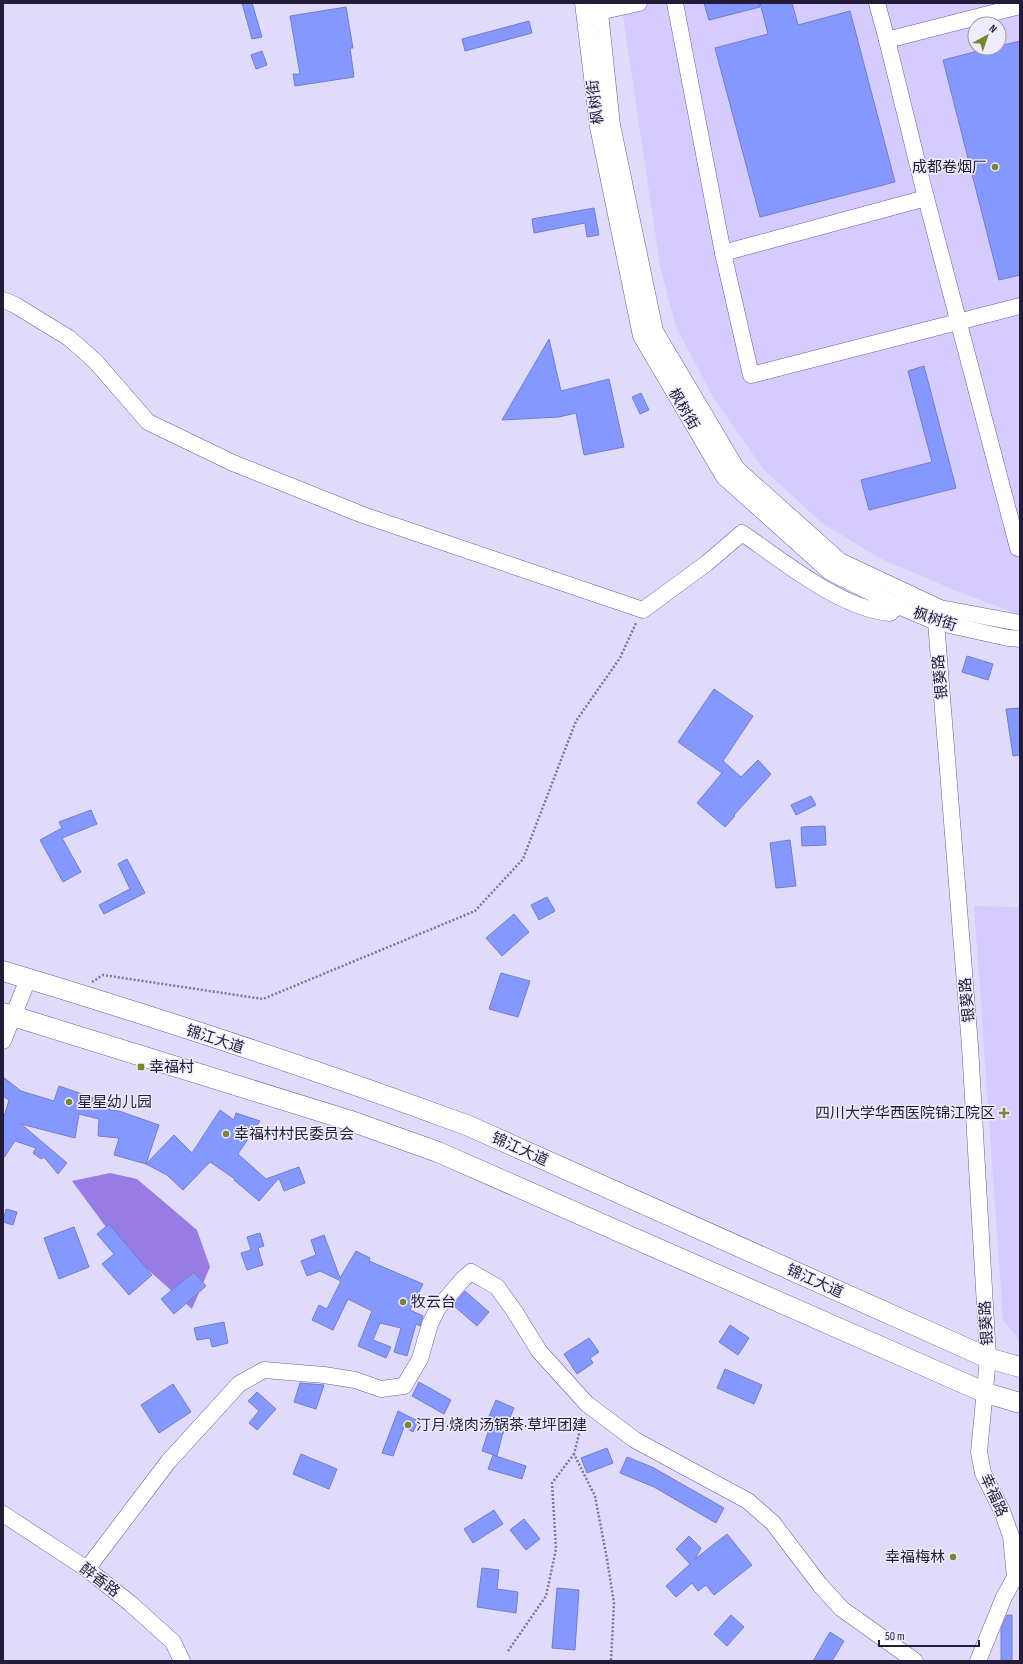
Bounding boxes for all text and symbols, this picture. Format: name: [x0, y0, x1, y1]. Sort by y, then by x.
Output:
north arrow: [967, 16, 1007, 56]
text: N: [987, 22, 1000, 36]
street label: 枫树街: [583, 78, 608, 125]
place label: 成都卷烟厂: [912, 158, 987, 177]
marker: 成都卷烟厂: [990, 162, 1000, 172]
street label: 枫树街: [664, 385, 703, 433]
street label: 枫树街: [911, 603, 959, 635]
street label: 银葵路: [929, 654, 952, 700]
street label: 银葵路: [956, 977, 979, 1023]
street label: 锦江大道: [183, 1021, 246, 1058]
place label: 幸福村: [149, 1058, 194, 1077]
marker: 幸福村: [136, 1062, 146, 1072]
place label: 星星幼儿园: [77, 1093, 152, 1112]
marker: 星星幼儿园: [64, 1097, 74, 1107]
place label: 四川大学华西医院锦江院区: [815, 1104, 995, 1123]
marker: 四川大学华西医院锦江院区: [998, 1107, 1010, 1119]
place label: 幸福村村民委员会: [234, 1125, 354, 1144]
marker: 幸福村村民委员会: [221, 1129, 231, 1139]
street label: 锦江大道: [489, 1129, 551, 1170]
street label: 锦江大道: [784, 1261, 846, 1302]
place label: 牧云台: [411, 1293, 456, 1312]
marker: 牧云台: [398, 1297, 408, 1307]
street label: 银葵路: [976, 1300, 997, 1346]
place label: 汀月·烧肉汤锅茶·草坪团建: [416, 1416, 587, 1435]
marker: 汀月·烧肉汤锅茶·草坪团建: [403, 1420, 413, 1430]
street label: 幸福路: [976, 1471, 1011, 1520]
place label: 幸福梅林: [885, 1548, 945, 1567]
marker: 幸福梅林: [948, 1552, 958, 1562]
street label: 醉香路: [76, 1559, 123, 1602]
scale bar: [879, 1622, 979, 1648]
text: 50 m: [885, 1629, 905, 1644]

